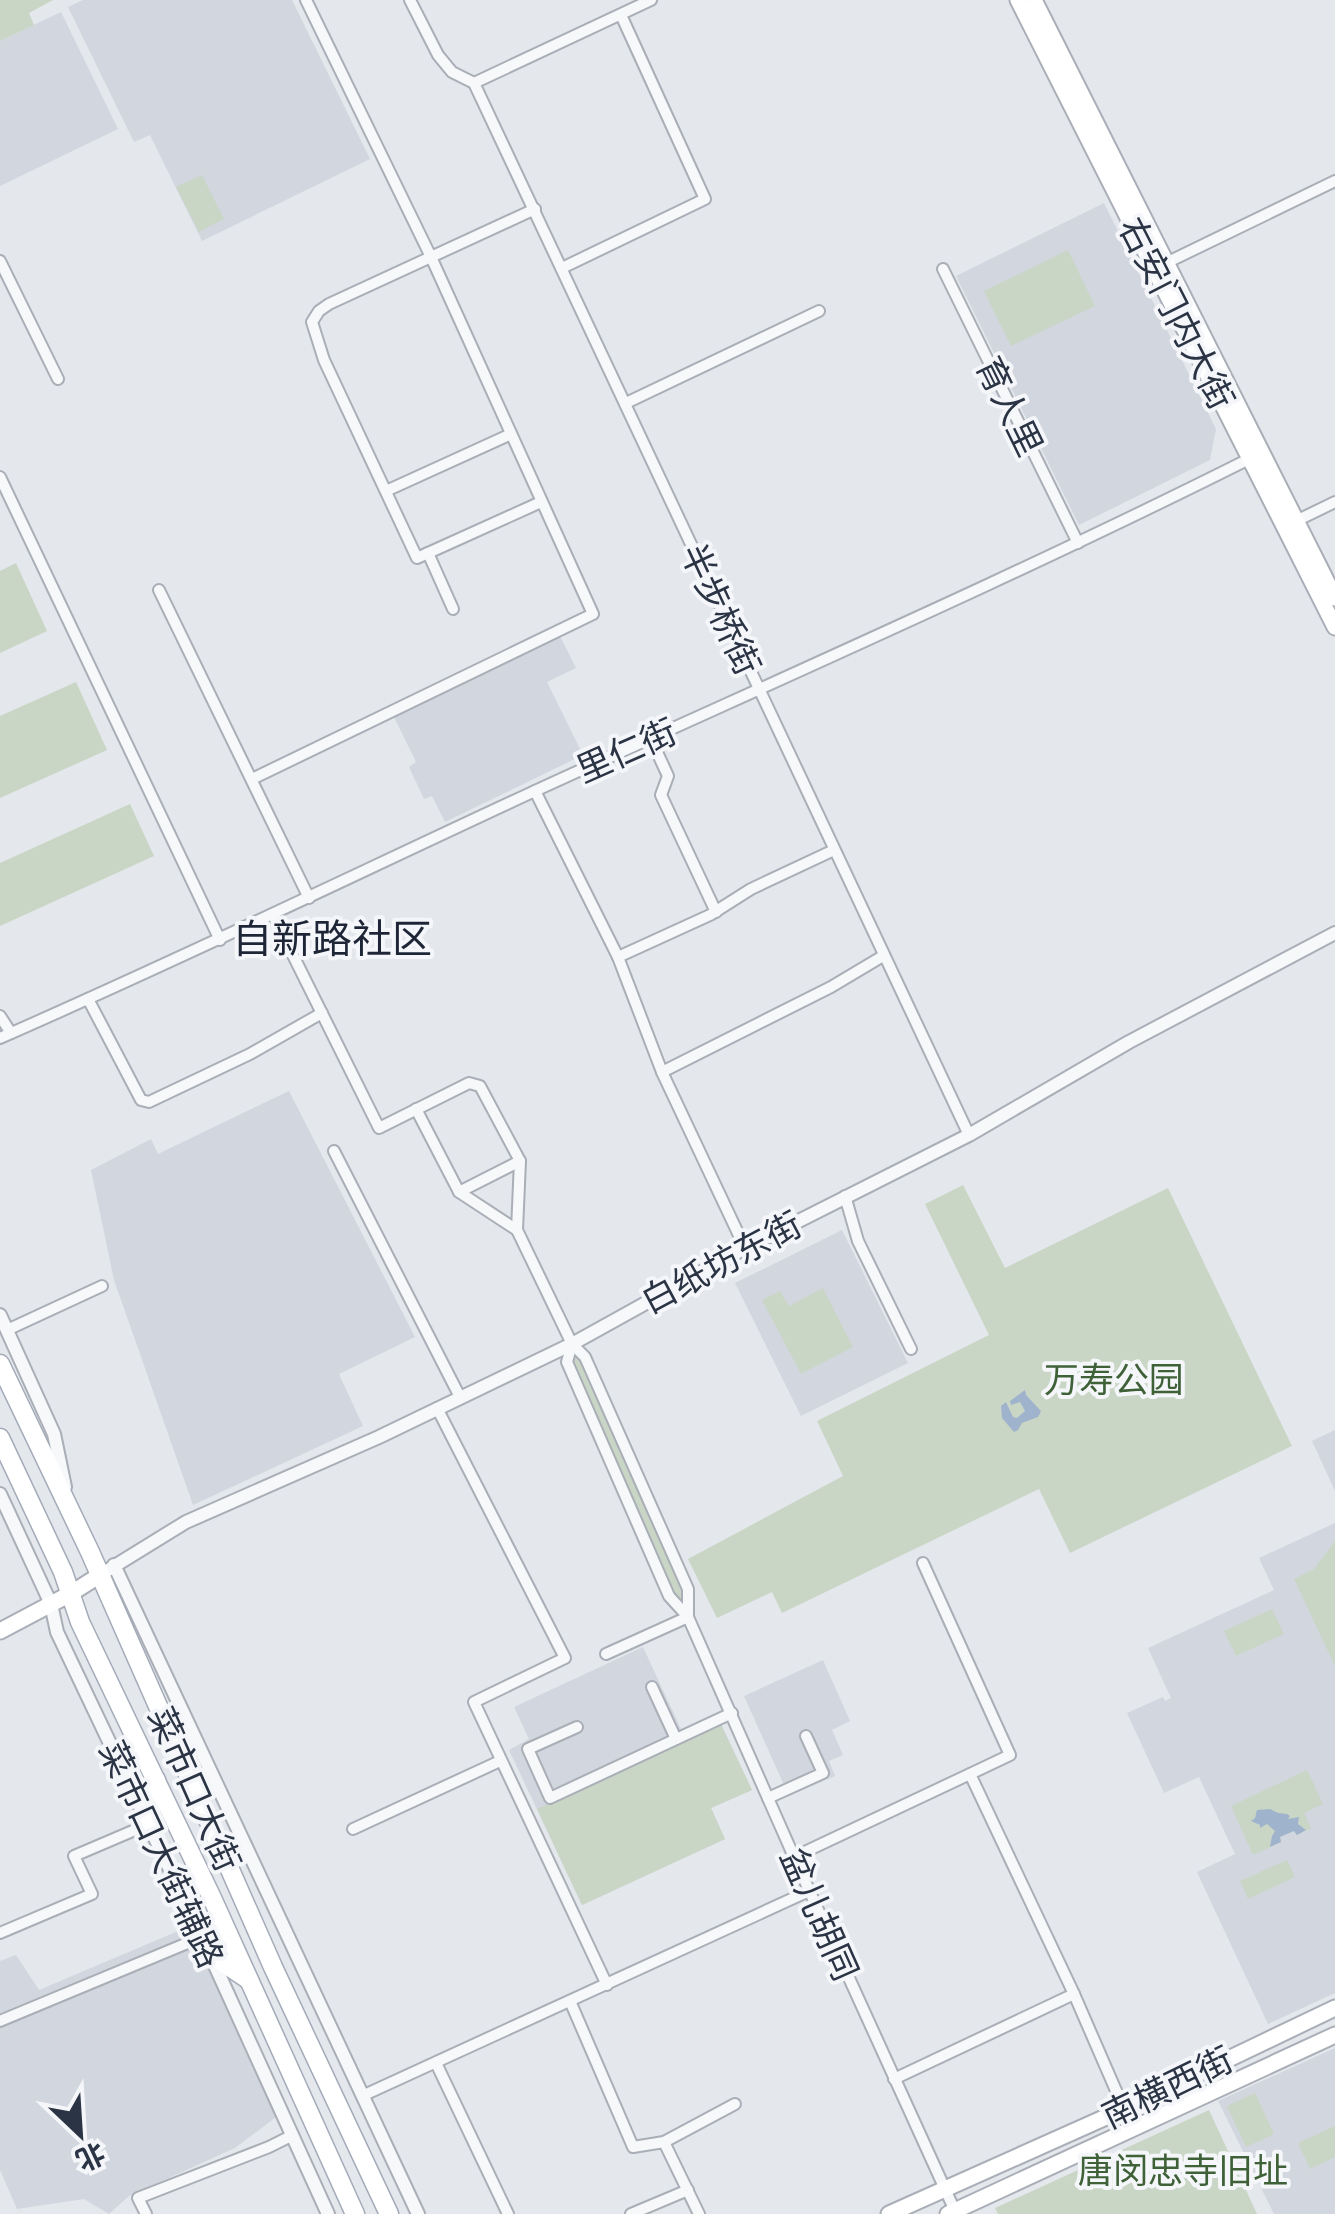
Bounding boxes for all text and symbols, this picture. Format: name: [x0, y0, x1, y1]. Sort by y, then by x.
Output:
street label: 右安门内大街: [1112, 210, 1242, 416]
street label: 育人里: [969, 350, 1051, 462]
street label: 半步桥街: [673, 537, 769, 681]
street label: 里仁街: [570, 710, 682, 790]
district label: 自新路社区: [232, 916, 432, 961]
street label: 白纸坊东街: [634, 1203, 808, 1321]
park label: 万寿公园: [1044, 1359, 1184, 1399]
street label: 菜市口大街: [141, 1701, 249, 1877]
street label: 菜市口大街辅路: [92, 1735, 232, 1973]
street label: 盆儿胡同: [773, 1842, 867, 1986]
street label: 南横西街: [1095, 2038, 1239, 2136]
north arrow: [30, 2084, 130, 2184]
text: 北: [71, 2136, 110, 2177]
park label: 唐闵忠寺旧址: [1078, 2150, 1288, 2190]

